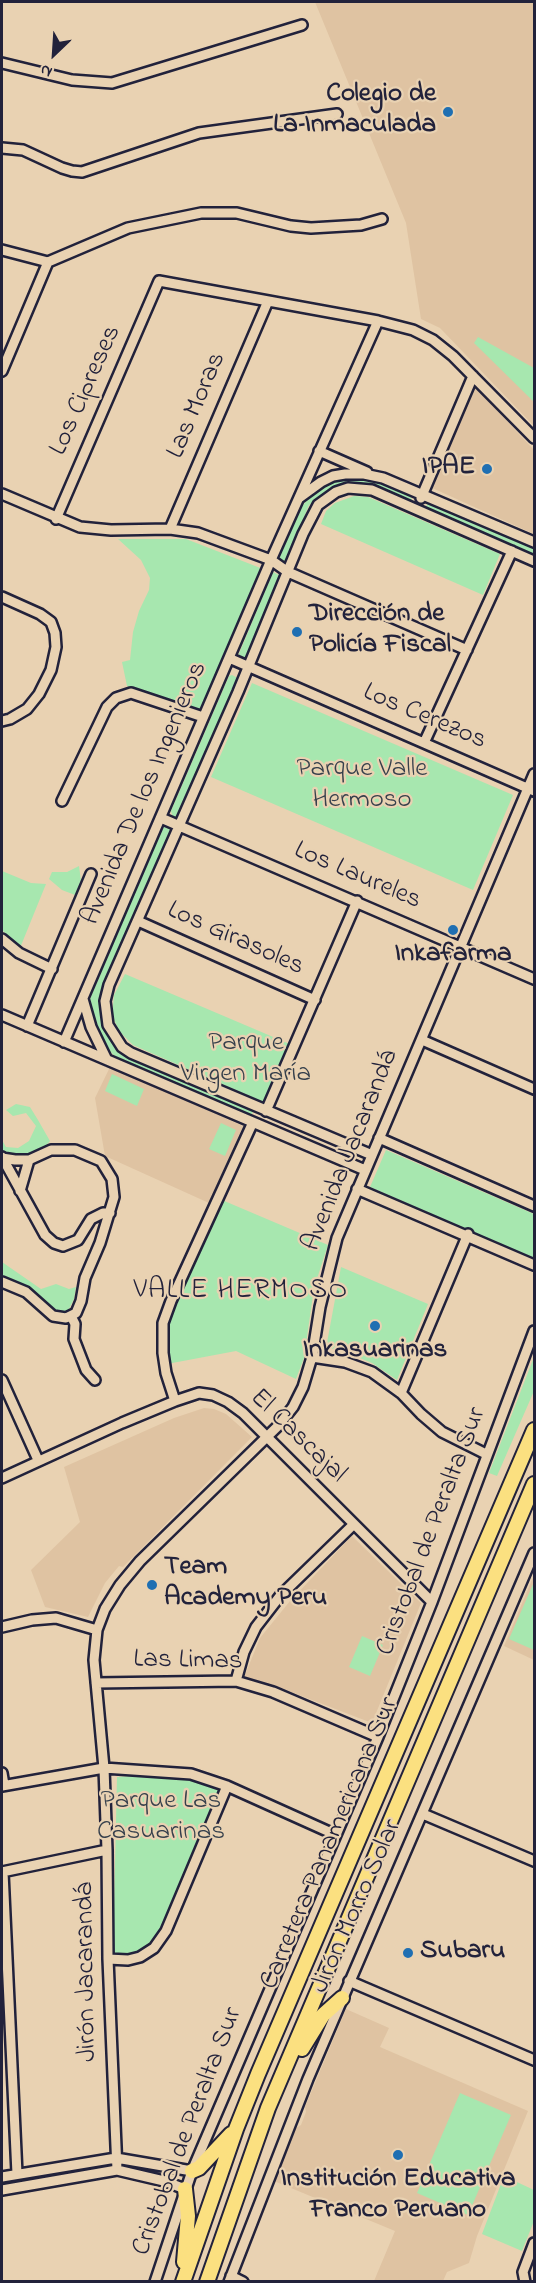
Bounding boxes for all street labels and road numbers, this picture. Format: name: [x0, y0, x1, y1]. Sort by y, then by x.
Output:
street label: Los Cipreses: [44, 321, 130, 461]
street label: Las Moras: [161, 348, 235, 464]
street label: Avenida De los Ingenieros: [76, 658, 216, 930]
street label: Los Cerezos: [357, 677, 491, 759]
street label: Los Laureles: [288, 836, 426, 918]
street label: Los Girasoles: [161, 895, 309, 985]
street label: Avenida Jacarandá: [297, 1046, 407, 1256]
street label: El Cascajal: [242, 1383, 352, 1491]
street label: Cristobal de Peralta Sur: [371, 1403, 495, 1661]
street label: Las Limas: [133, 1645, 243, 1679]
street label: Carretera Panamericana Sur: [255, 1693, 407, 1995]
street label: Jirón Morro Solar: [305, 1815, 411, 1999]
street label: Jirón Jacarandá: [70, 1882, 106, 2062]
street label: Cristobal de Peralta Sur: [127, 2003, 251, 2261]

